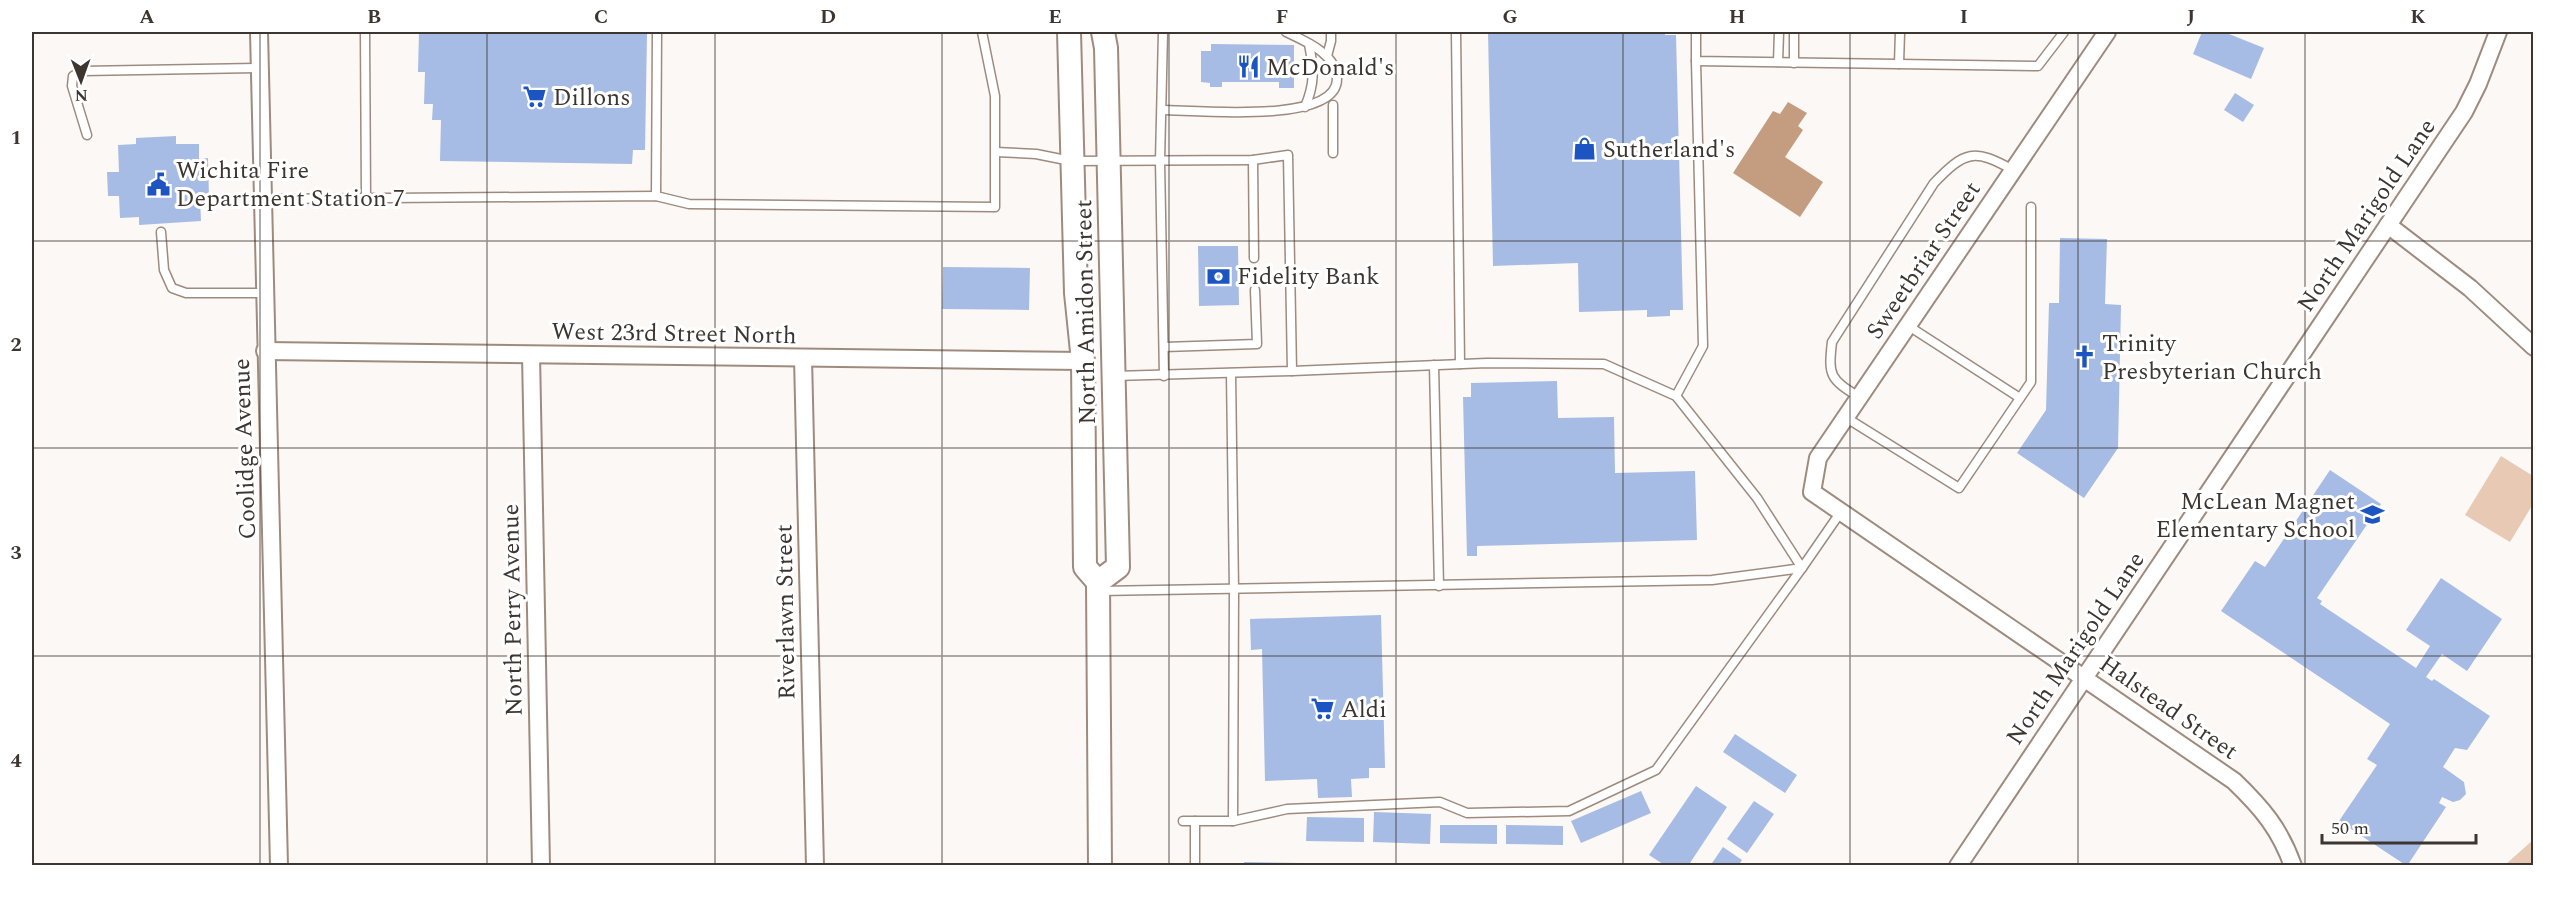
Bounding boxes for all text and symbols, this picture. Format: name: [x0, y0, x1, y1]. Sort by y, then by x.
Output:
text: A: [139, 2, 155, 32]
text: B: [367, 2, 381, 32]
text: C: [594, 2, 608, 32]
text: D: [820, 2, 836, 32]
text: E: [1048, 2, 1062, 32]
text: F: [1276, 2, 1288, 32]
text: G: [1502, 2, 1518, 32]
text: H: [1729, 2, 1745, 32]
text: I: [1960, 2, 1968, 32]
text: J: [2187, 2, 2195, 32]
text: K: [2410, 2, 2426, 32]
place label: McDonald's: [1266, 50, 1394, 86]
north arrow: [51, 51, 111, 111]
restaurant icon: McDonald's: [1235, 54, 1261, 80]
place label: Dillons: [553, 80, 631, 116]
text: N: [75, 83, 88, 107]
supermarket icon: Dillons: [522, 84, 548, 110]
street label: North Marigold Lane: [2289, 112, 2445, 320]
text: 1: [10, 123, 22, 153]
place label: Sutherland's: [1603, 132, 1735, 168]
shop icon: Sutherland's: [1572, 136, 1598, 162]
place label: Wichita Fire Department Station 7: [176, 153, 405, 217]
public building icon: Wichita Fire Department Station 7: [145, 171, 171, 197]
street label: Sweetbriar Street: [1858, 174, 1990, 347]
street label: North Amidon Street: [1066, 199, 1106, 425]
place label: Fidelity Bank: [1237, 259, 1380, 295]
bank icon: Fidelity Bank: [1206, 263, 1232, 289]
street label: West 23rd Street North: [551, 314, 797, 354]
place label: Trinity Presbyterian Church: [2102, 326, 2322, 390]
text: 2: [10, 330, 22, 360]
church icon: Trinity Presbyterian Church: [2071, 344, 2097, 370]
street label: Coolidge Avenue: [224, 358, 266, 540]
place label: McLean Magnet Elementary School: [2155, 484, 2355, 548]
school or university icon: McLean Magnet Elementary School: [2360, 502, 2386, 528]
street label: North Perry Avenue: [493, 503, 533, 716]
street label: Riverlawn Street: [766, 524, 806, 700]
text: 3: [10, 538, 22, 568]
street label: North Marigold Lane: [1998, 545, 2154, 753]
street label: Halstead Street: [2092, 646, 2245, 769]
place label: Aldi: [1341, 692, 1387, 728]
supermarket icon: Aldi: [1310, 696, 1336, 722]
text: 4: [10, 746, 22, 776]
scale bar: [2322, 807, 2476, 845]
text: 50 m: [2331, 815, 2369, 842]

